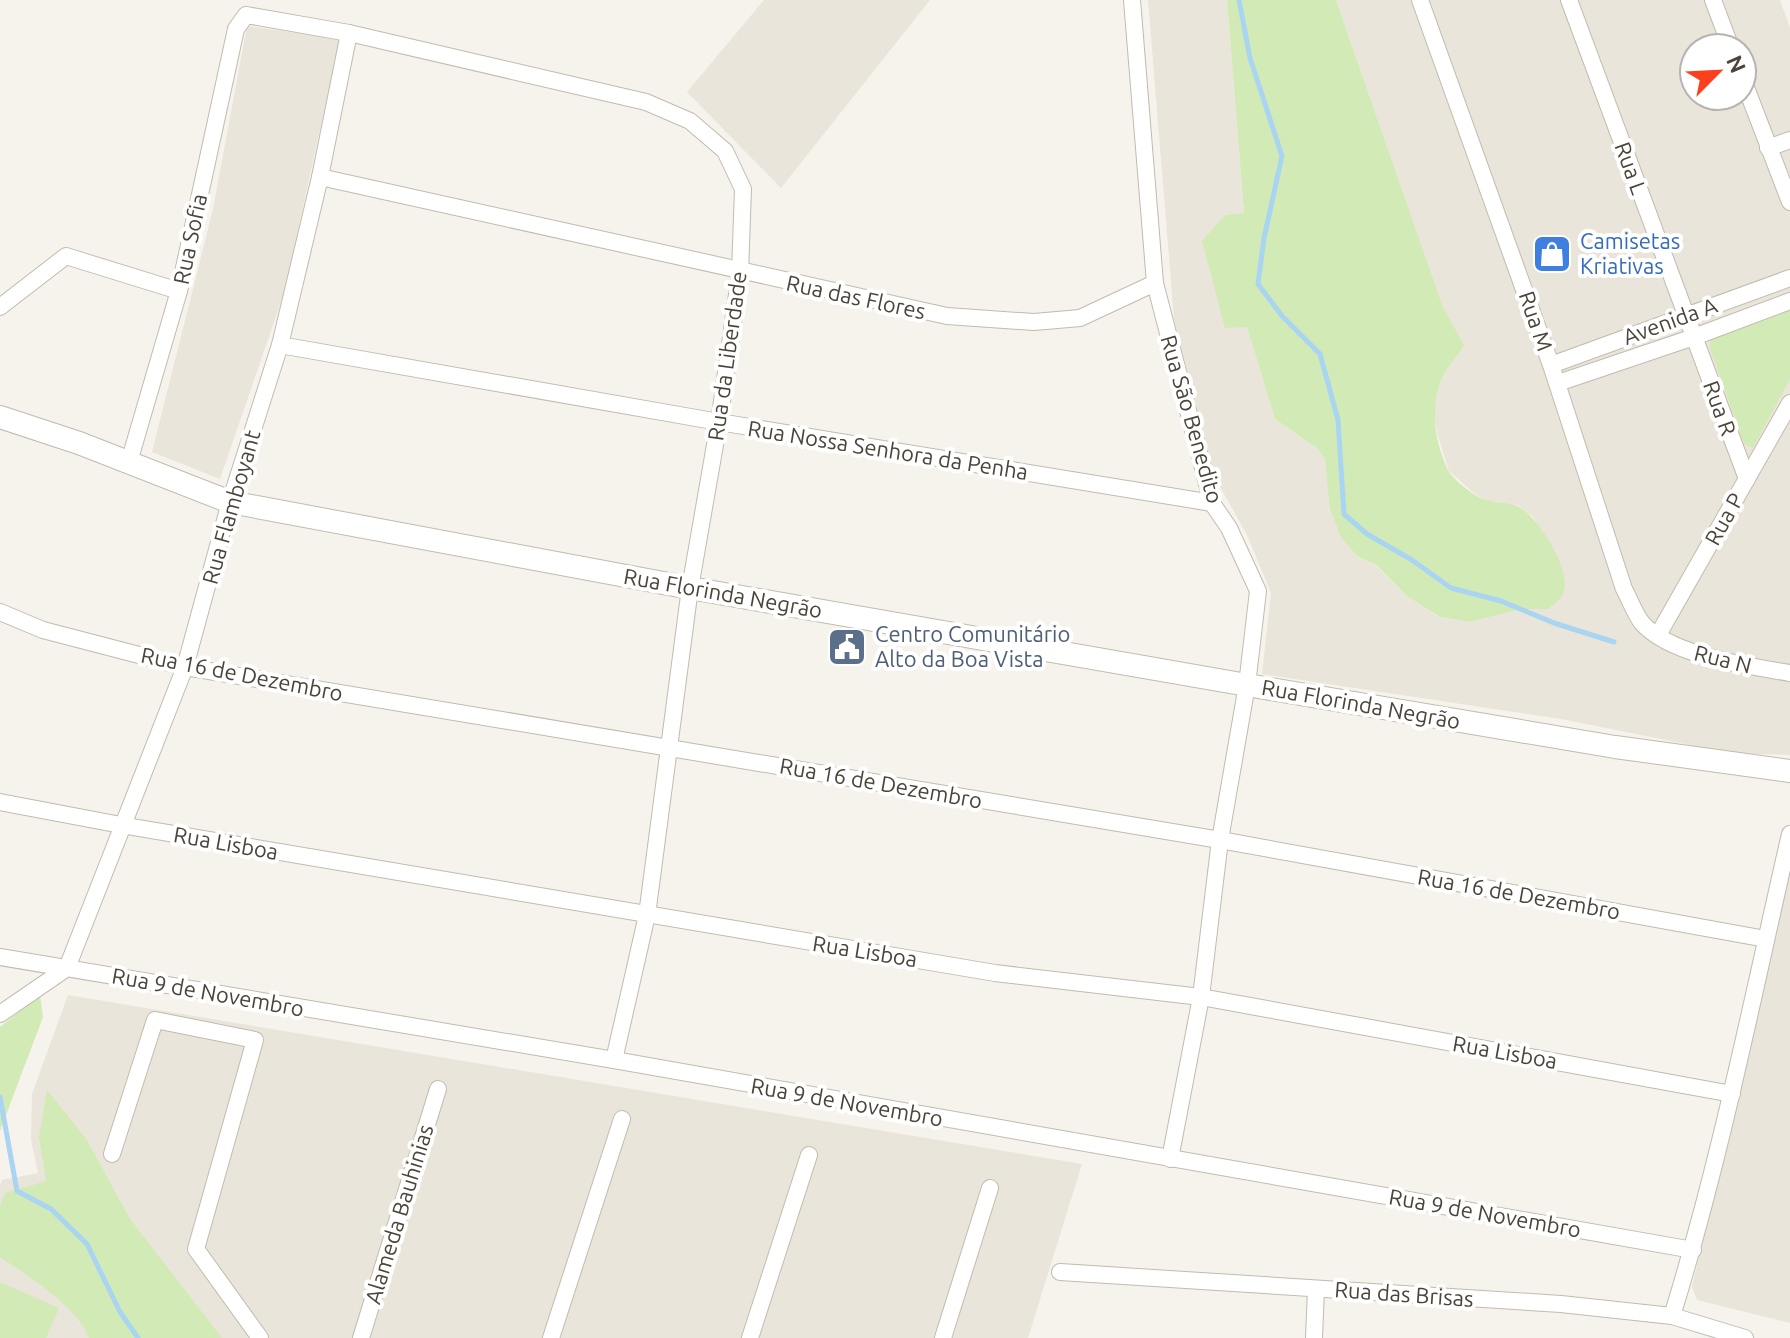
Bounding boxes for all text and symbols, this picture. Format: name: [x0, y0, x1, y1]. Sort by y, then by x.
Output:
north arrow: [1678, 32, 1758, 112]
text: N: [1722, 51, 1751, 76]
street label: Rua L: [1611, 138, 1652, 197]
street label: Rua Sofia: [168, 191, 211, 287]
place label: Camisetas Kriativas: [1580, 228, 1680, 278]
shop icon: Camisetas Kriativas: [1531, 233, 1573, 275]
street label: Rua da Liberdade: [702, 270, 751, 442]
street label: Rua das Flores: [784, 270, 928, 323]
street label: Rua M: [1515, 288, 1558, 354]
street label: Avenida A: [1619, 292, 1721, 349]
street label: Rua São Benedito: [1156, 332, 1228, 506]
street label: Rua R: [1699, 377, 1742, 439]
street label: Rua Nossa Senhora da Penha: [746, 415, 1030, 484]
street label: Rua Flamboyant: [197, 427, 265, 587]
street label: Rua P: [1699, 488, 1748, 549]
street label: Rua Florinda Negrão: [622, 563, 824, 622]
place label: Centro Comunitário Alto da Boa Vista: [875, 621, 1070, 671]
public building icon: Centro Comunitário Alto da Boa Vista: [826, 626, 868, 668]
street label: Rua N: [1692, 639, 1754, 678]
street label: Rua 16 de Dezembro: [139, 642, 345, 705]
street label: Rua Florinda Negrão: [1260, 674, 1462, 733]
street label: Rua 16 de Dezembro: [778, 752, 984, 813]
street label: Rua Lisboa: [172, 821, 280, 864]
street label: Rua 16 de Dezembro: [1416, 863, 1622, 924]
street label: Rua Lisboa: [811, 930, 919, 971]
street label: Rua 9 de Novembro: [110, 962, 306, 1021]
street label: Rua Lisboa: [1451, 1030, 1559, 1073]
street label: Rua 9 de Novembro: [749, 1072, 945, 1131]
street label: Alameda Bauhinias: [359, 1121, 438, 1307]
street label: Rua 9 de Novembro: [1387, 1183, 1583, 1242]
street label: Rua das Brisas: [1334, 1276, 1474, 1311]

